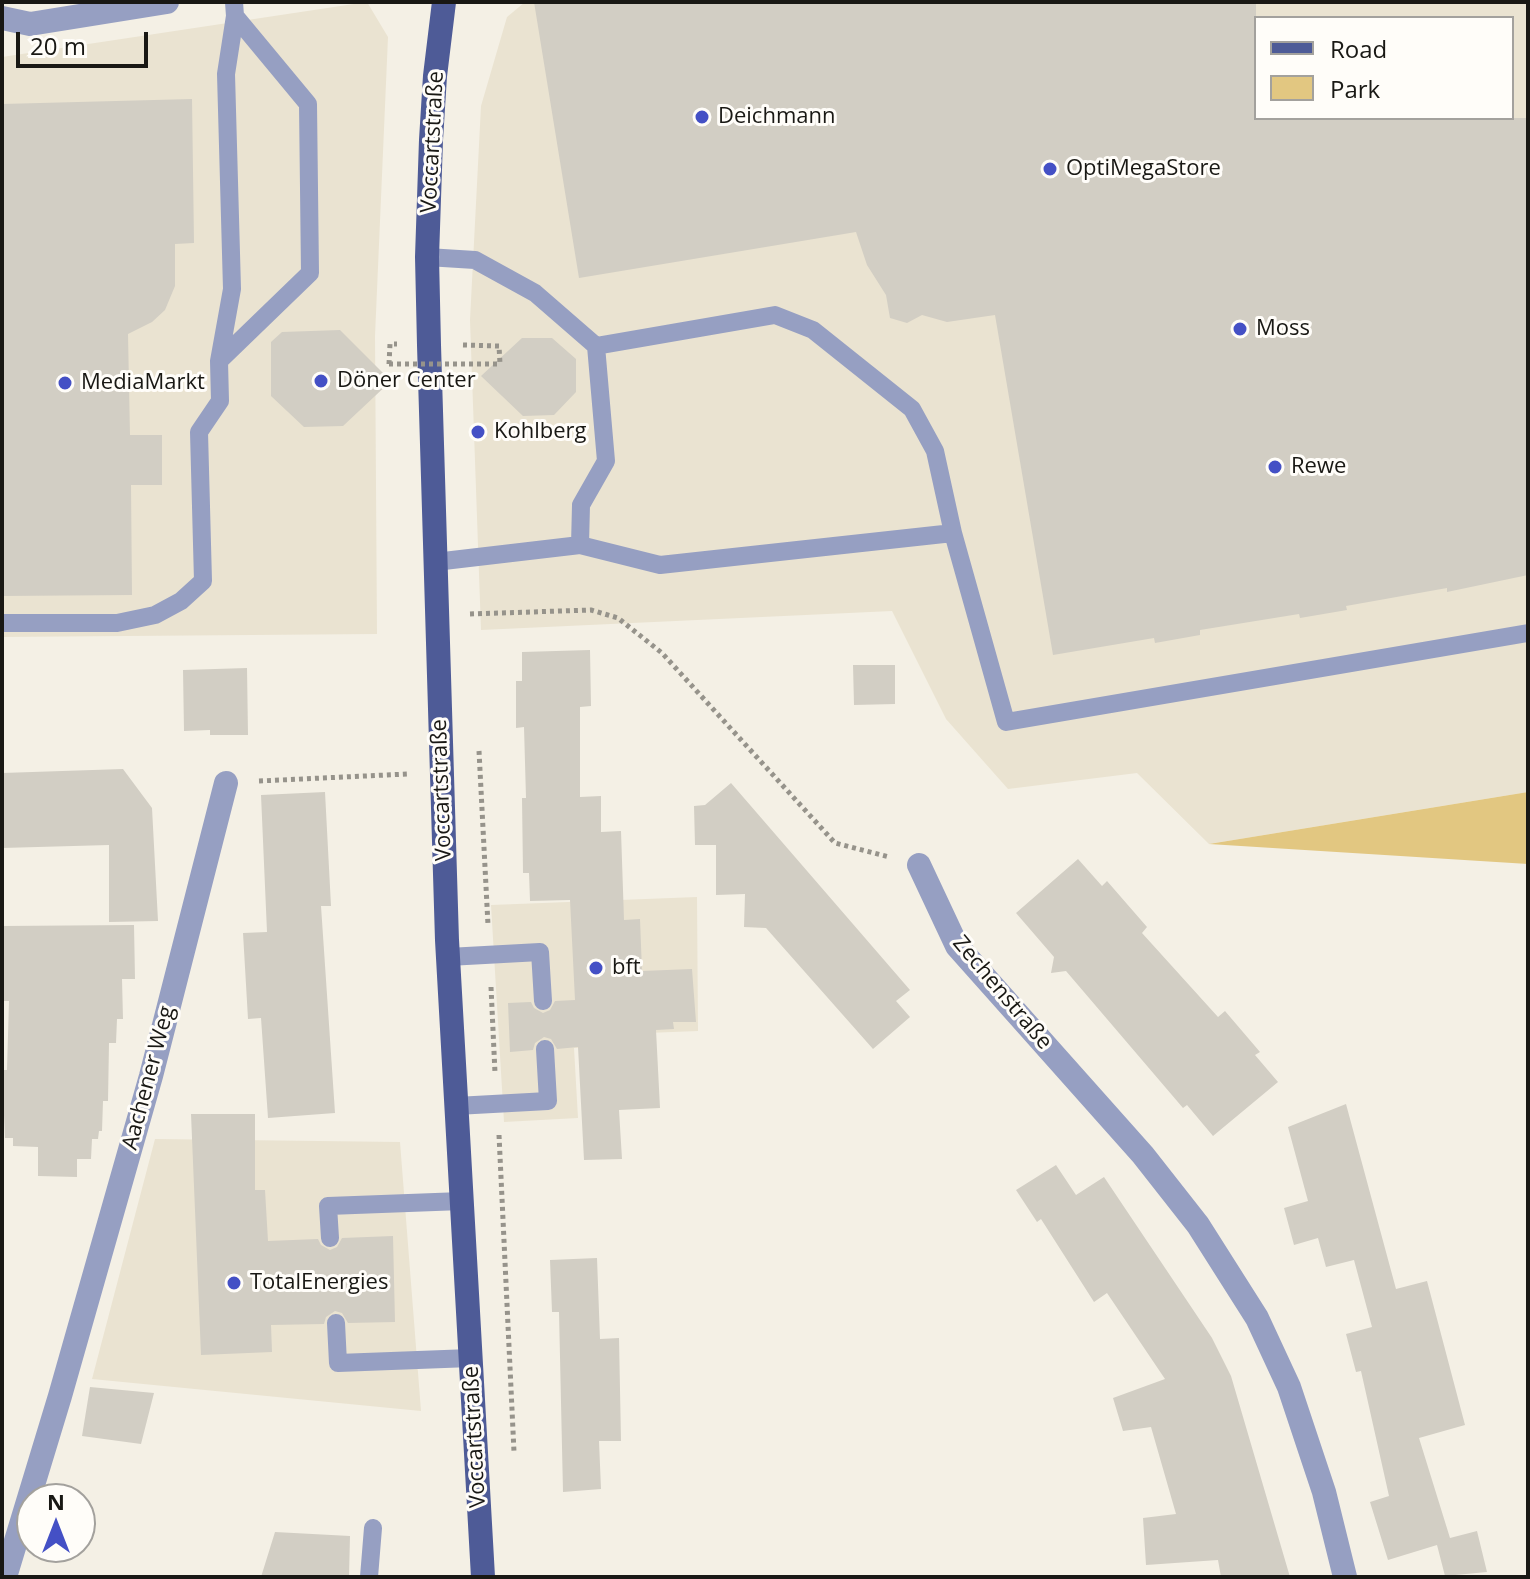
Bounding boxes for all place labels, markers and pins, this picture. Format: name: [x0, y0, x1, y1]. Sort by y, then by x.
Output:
place label: Deichmann: [718, 104, 835, 130]
marker: Deichmann: [693, 108, 711, 126]
place label: OptiMegaStore: [1066, 156, 1221, 182]
marker: OptiMegaStore: [1041, 160, 1059, 178]
place label: Moss: [1256, 316, 1310, 342]
marker: Moss: [1231, 320, 1249, 338]
place label: Döner Center: [337, 368, 476, 394]
place label: MediaMarkt: [81, 370, 205, 396]
marker: Döner Center: [312, 372, 330, 390]
marker: MediaMarkt: [56, 374, 74, 392]
place label: Kohlberg: [494, 419, 587, 445]
marker: Kohlberg: [469, 423, 487, 441]
place label: Rewe: [1291, 454, 1346, 480]
marker: Rewe: [1266, 458, 1284, 476]
place label: bft: [612, 955, 641, 981]
marker: bft: [587, 959, 605, 977]
place label: TotalEnergies: [250, 1270, 388, 1296]
marker: TotalEnergies: [225, 1274, 243, 1292]

